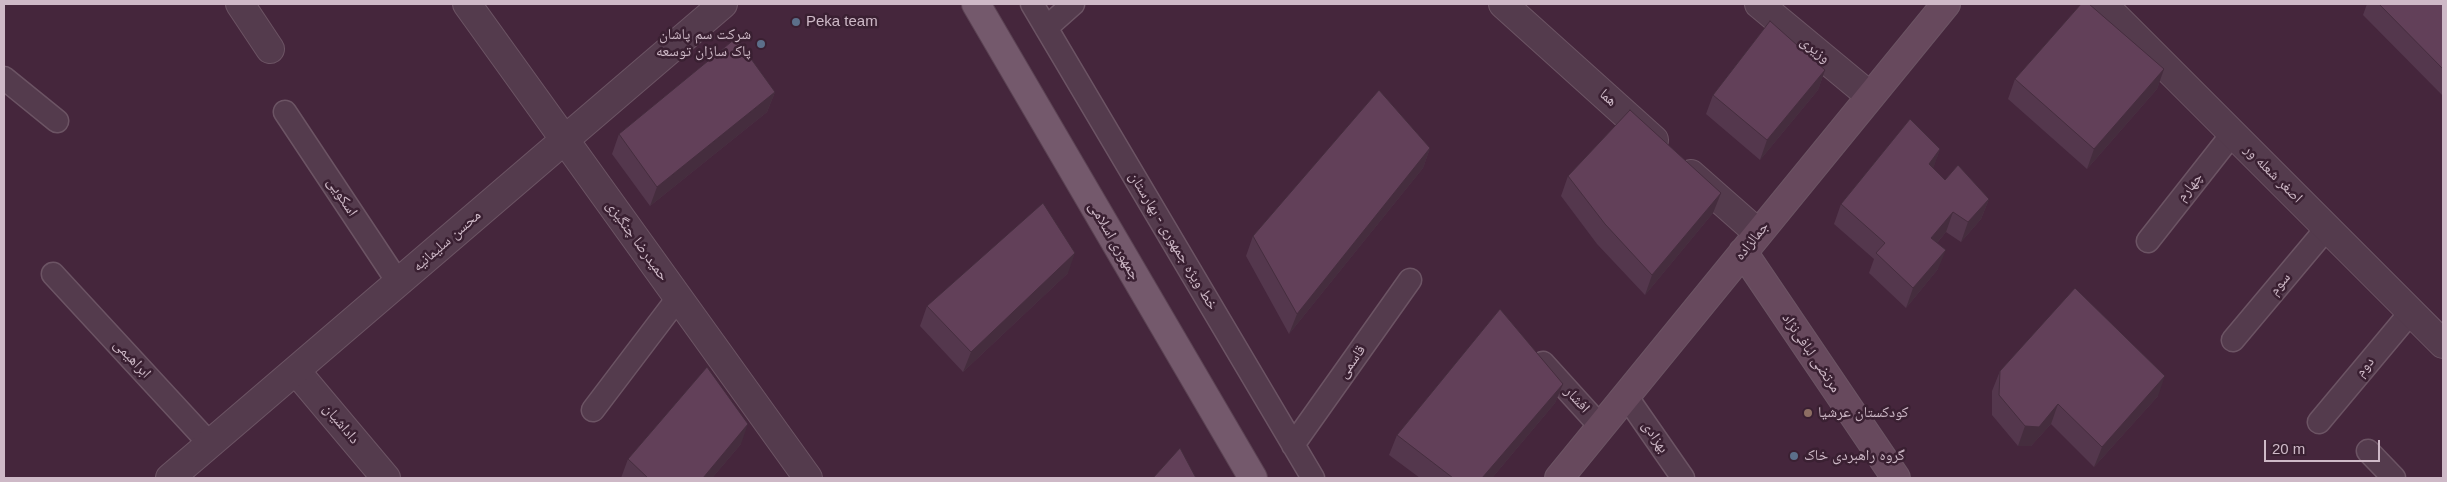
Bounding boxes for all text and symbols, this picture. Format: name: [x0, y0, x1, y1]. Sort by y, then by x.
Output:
place label: Peka team: [806, 13, 878, 31]
marker: Peka team: [790, 16, 802, 28]
place label: شرکت سم پاشان پاک سازان توسعه: [656, 26, 751, 61]
street label: وزیری: [1796, 32, 1834, 68]
marker: شرکت سم پاشان پاک سازان توسعه: [755, 38, 767, 50]
street label: هما: [1595, 85, 1621, 111]
street label: اصغر شعله ور: [2240, 141, 2306, 207]
street label: خط ویژه جمهوری - بهارستان: [1125, 169, 1221, 313]
street label: چهارم: [2173, 169, 2207, 205]
street label: اسکویی: [323, 174, 361, 220]
street label: حمیدرضا چنگیزی: [602, 197, 672, 285]
street label: جمهوری اسلامی: [1084, 199, 1144, 283]
street label: محسن سلیمانیه: [409, 206, 485, 276]
street label: جمالزاده: [1731, 218, 1773, 264]
street label: سوم: [2265, 269, 2295, 299]
street label: مرتضی لبافی‌نژاد: [1778, 310, 1844, 396]
street label: ابراهیمی: [109, 336, 155, 382]
street label: قاسمی: [1334, 342, 1370, 382]
street label: دوم: [2351, 353, 2379, 381]
street label: افشار: [1560, 383, 1594, 417]
street label: داداشیان: [319, 400, 363, 448]
place label: کودکستان عرشیا: [1818, 404, 1908, 422]
marker: کودکستان عرشیا: [1802, 407, 1814, 419]
street label: بهزادی: [1638, 417, 1672, 457]
scale bar: [2267, 430, 2383, 462]
text: 20 m: [2272, 440, 2305, 457]
place label: گروه راهبردی خاک: [1804, 447, 1905, 465]
marker: گروه راهبردی خاک: [1788, 450, 1800, 462]

